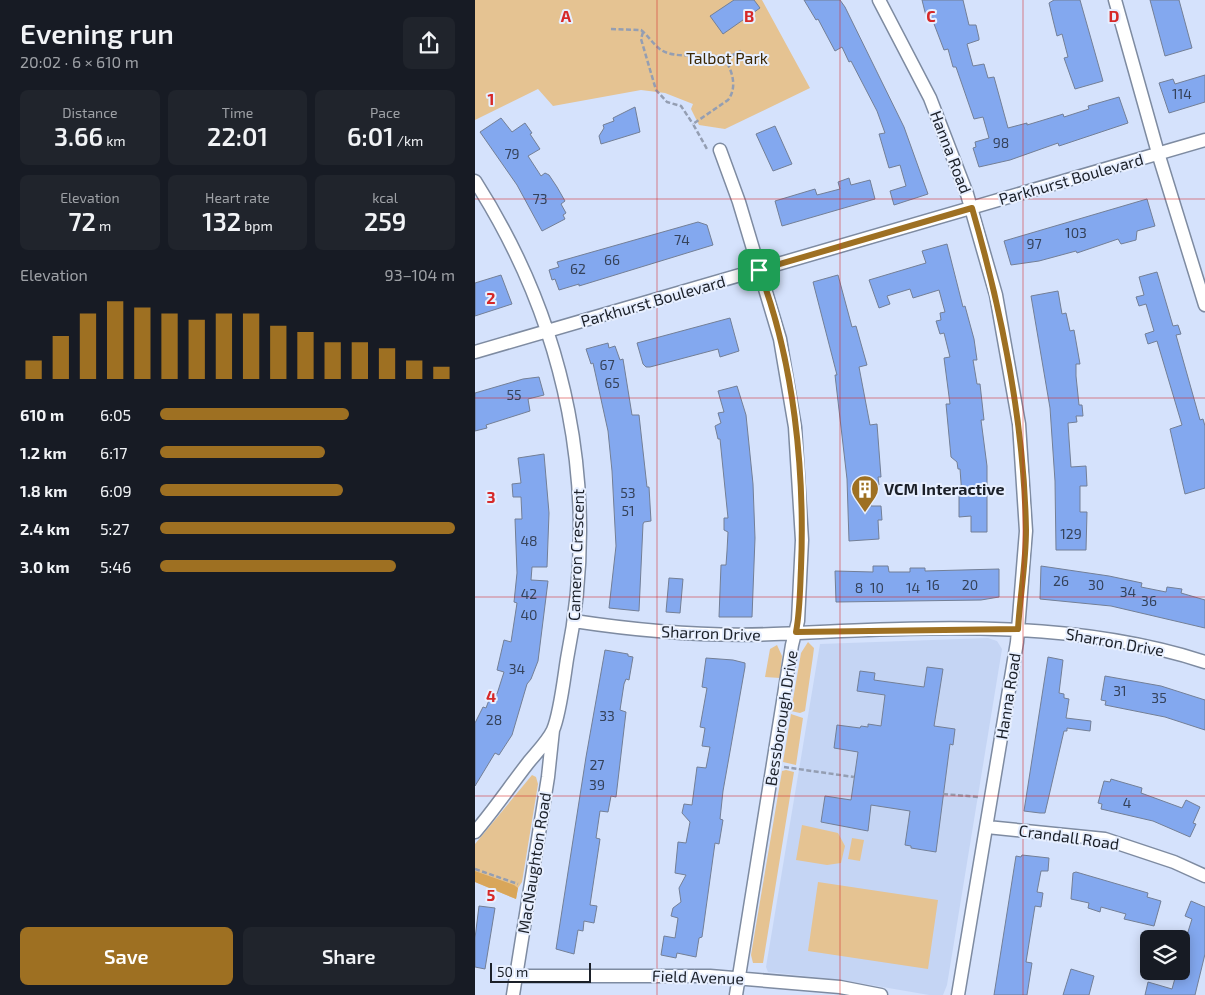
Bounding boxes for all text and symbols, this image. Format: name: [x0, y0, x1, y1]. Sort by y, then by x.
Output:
text: A: [561, 6, 572, 25]
text: B: [744, 6, 754, 25]
text: C: [926, 6, 936, 25]
text: D: [1109, 6, 1120, 25]
text: Evening run: [20, 16, 174, 50]
button: share: [403, 17, 455, 69]
park label: Talbot Park: [686, 48, 768, 67]
text: 20:02 · 6 × 610 m: [20, 52, 139, 71]
house number: 114: [1172, 85, 1192, 102]
text: 1: [488, 89, 494, 108]
text: Distance: [62, 104, 117, 121]
text: Time: [222, 104, 253, 121]
text: Pace: [370, 104, 400, 121]
street label: Hanna Road: [927, 108, 976, 196]
text: 3.66: [54, 121, 103, 151]
text: 22:01: [207, 121, 268, 151]
text: 6:01: [347, 121, 394, 151]
text: km: [103, 132, 126, 149]
text: /km: [394, 132, 423, 149]
house number: 98: [993, 134, 1009, 151]
house number: 79: [504, 145, 520, 162]
street label: Parkhurst Boulevard: [996, 149, 1145, 208]
text: Elevation: [60, 189, 120, 206]
text: Heart rate: [205, 189, 270, 206]
text: kcal: [372, 189, 398, 206]
house number: 73: [533, 190, 547, 207]
text: 72: [68, 206, 96, 236]
text: 132: [202, 206, 241, 236]
text: 259: [364, 206, 406, 236]
text: m: [96, 217, 111, 234]
text: bpm: [241, 217, 273, 234]
house number: 103: [1065, 224, 1087, 241]
house number: 74: [674, 231, 690, 248]
house number: 97: [1026, 235, 1042, 252]
pin: [738, 249, 780, 291]
house number: 66: [604, 251, 620, 268]
icon: arrive: [745, 256, 773, 284]
house number: 62: [570, 260, 586, 277]
text: Elevation: [20, 265, 88, 284]
text: 93–104 m: [385, 265, 455, 284]
street label: Parkhurst Boulevard: [578, 271, 727, 330]
text: 2: [486, 288, 496, 307]
house number: 67: [599, 356, 615, 373]
house number: 65: [604, 374, 620, 391]
house number: 55: [506, 386, 522, 403]
text: 610 m: [20, 405, 64, 424]
text: 6:05: [100, 405, 131, 424]
text: 1.2 km: [20, 443, 67, 462]
text: 6:17: [100, 443, 128, 462]
building icon: VCM Interactive: [850, 474, 880, 513]
place label: VCM Interactive: [884, 479, 1004, 498]
text: 1.8 km: [20, 481, 67, 500]
text: 6:09: [100, 481, 132, 500]
house number: 53: [620, 484, 636, 501]
text: 3: [486, 487, 496, 506]
street label: Cameron Crescent: [564, 488, 587, 621]
house number: 51: [621, 502, 635, 519]
text: 2.4 km: [20, 519, 70, 538]
text: 5:27: [100, 519, 130, 538]
house number: 129: [1060, 525, 1082, 542]
house number: 48: [520, 532, 538, 549]
text: 3.0 km: [20, 557, 70, 576]
text: 5:46: [100, 557, 131, 576]
house number: 26: [1053, 572, 1069, 589]
house number: 16: [926, 576, 940, 593]
house number: 20: [962, 576, 978, 593]
house number: 30: [1088, 576, 1104, 593]
house number: 8: [855, 579, 863, 596]
house number: 10: [870, 579, 884, 596]
house number: 14: [906, 579, 920, 596]
house number: 34: [1120, 583, 1136, 600]
house number: 42: [521, 585, 537, 602]
house number: 36: [1141, 592, 1157, 609]
house number: 40: [520, 606, 538, 623]
street label: Sharron Drive: [661, 621, 761, 644]
street label: Sharron Drive: [1064, 624, 1166, 660]
street label: Bessborough Drive: [760, 649, 801, 787]
street label: Hanna Road: [991, 651, 1024, 741]
house number: 34: [509, 660, 525, 677]
house number: 31: [1113, 682, 1127, 699]
text: 4: [486, 686, 496, 705]
house number: 35: [1151, 689, 1167, 706]
house number: 33: [599, 707, 615, 724]
house number: 28: [486, 711, 502, 728]
house number: 27: [589, 756, 605, 773]
house number: 39: [589, 776, 605, 793]
street label: MacNaughton Road: [513, 791, 554, 935]
house number: 4: [1123, 794, 1131, 811]
street label: Crandall Road: [1018, 820, 1120, 853]
text: 5: [487, 885, 496, 904]
button: Save: [20, 927, 233, 985]
button: Share: [243, 927, 455, 985]
map controls: [1140, 930, 1190, 980]
button: layers: [1140, 930, 1190, 980]
scale bar: [490, 960, 591, 983]
text: 50 m: [497, 963, 528, 980]
street label: Field Avenue: [652, 965, 744, 988]

